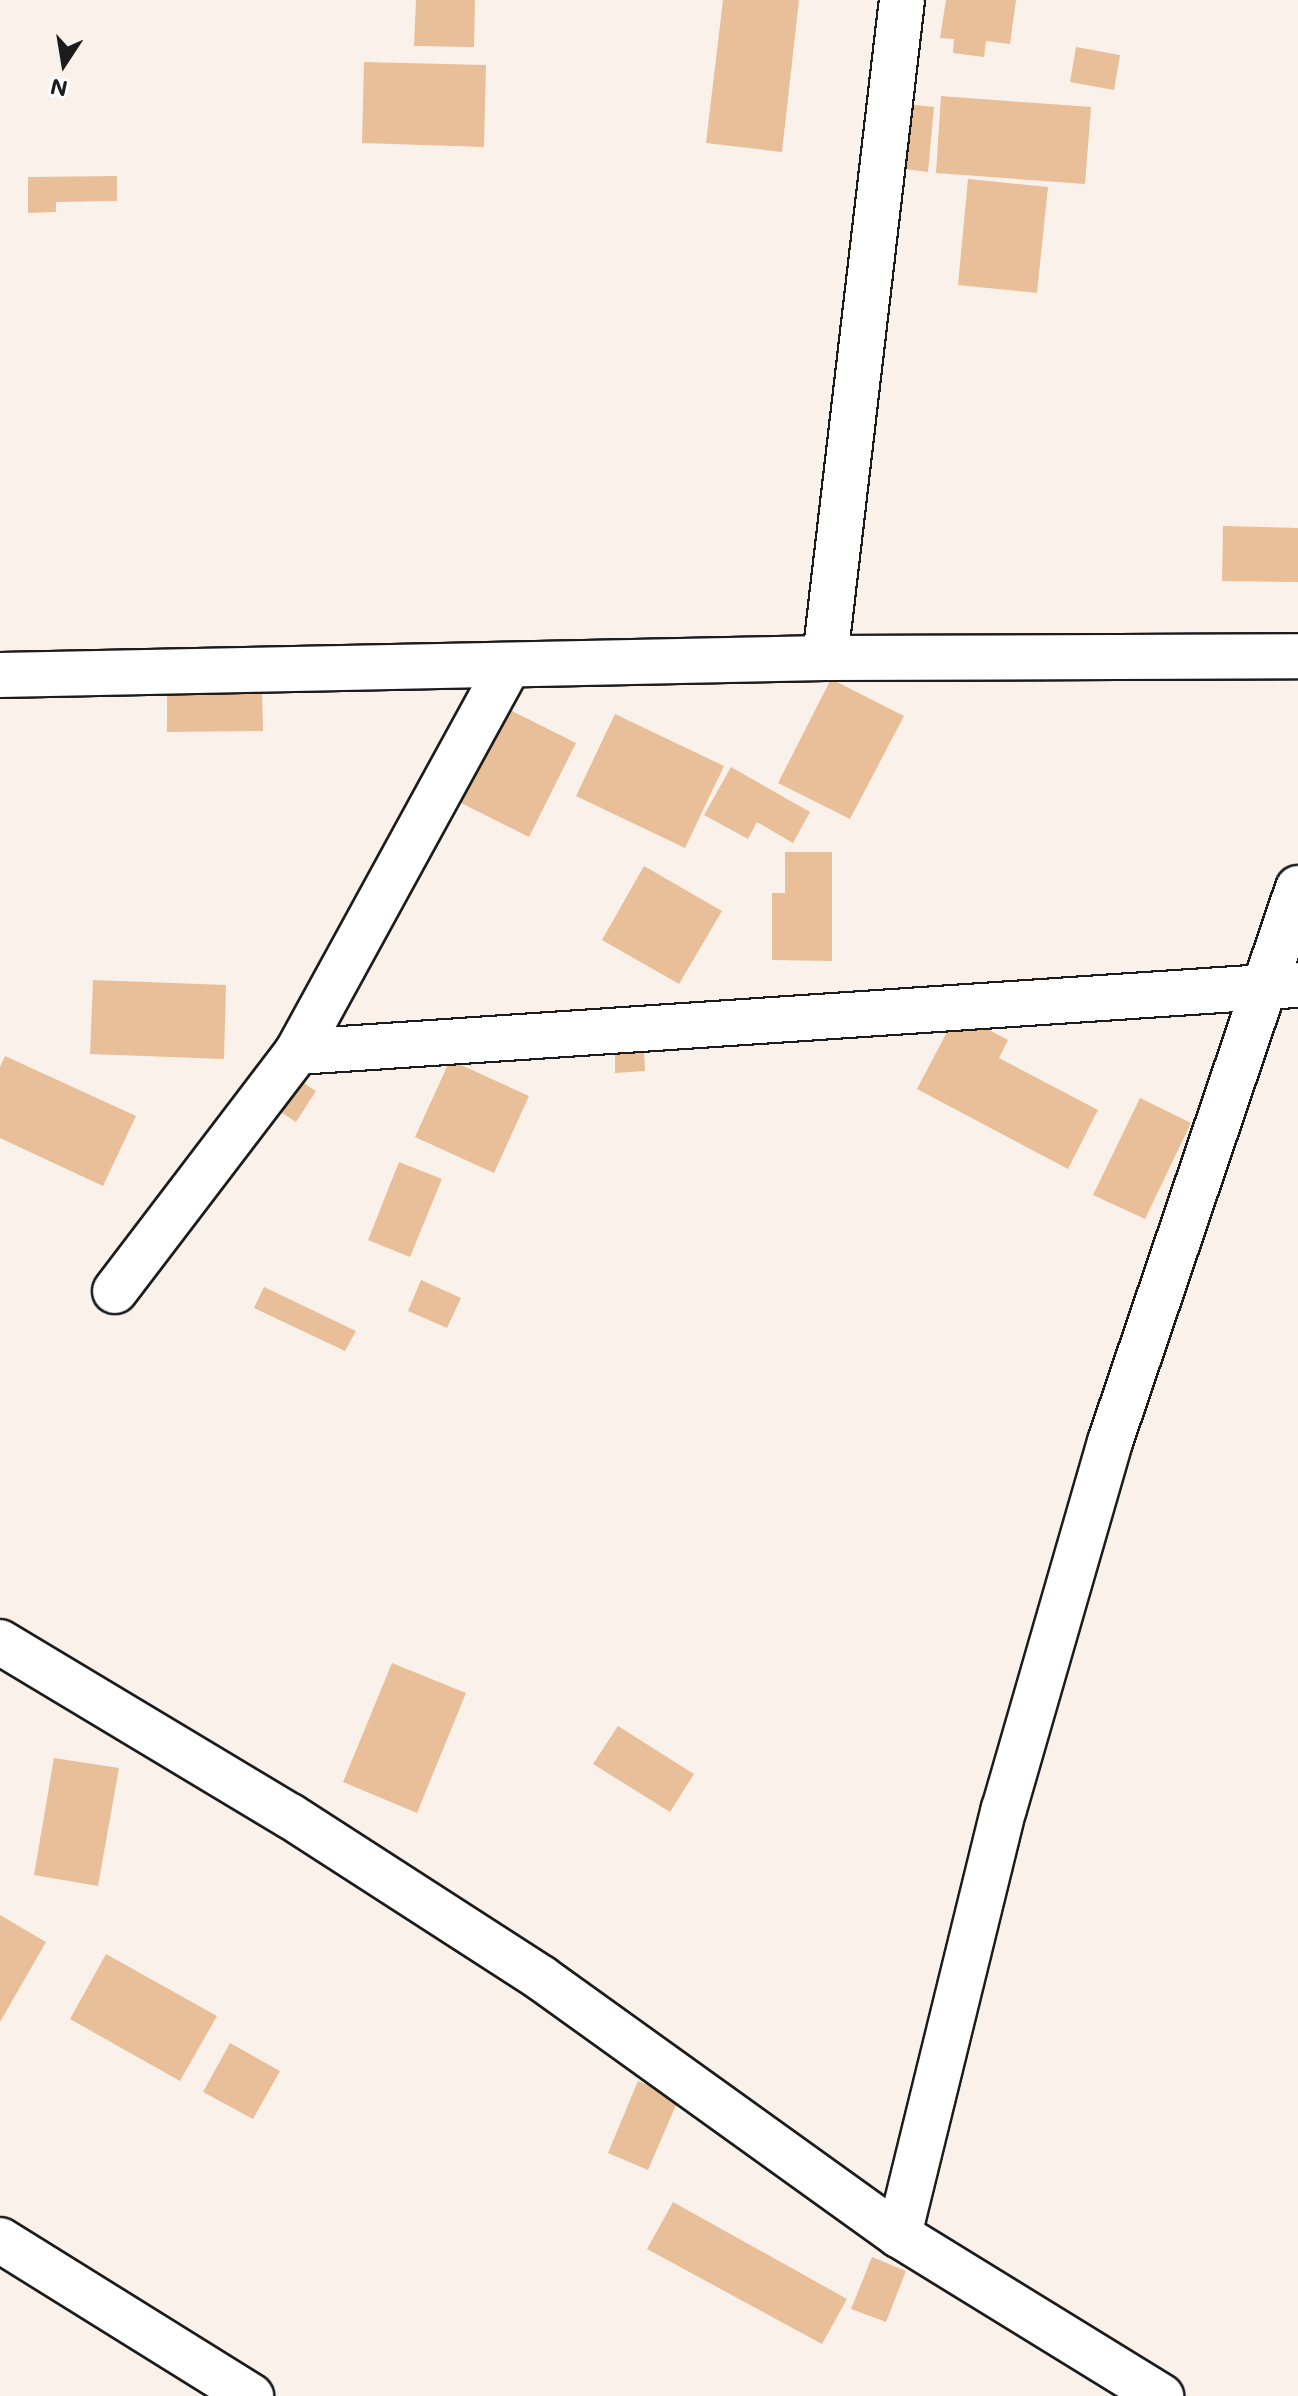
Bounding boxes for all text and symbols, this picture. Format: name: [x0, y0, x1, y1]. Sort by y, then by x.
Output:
north arrow: [24, 24, 104, 104]
text: N: [48, 72, 70, 104]

